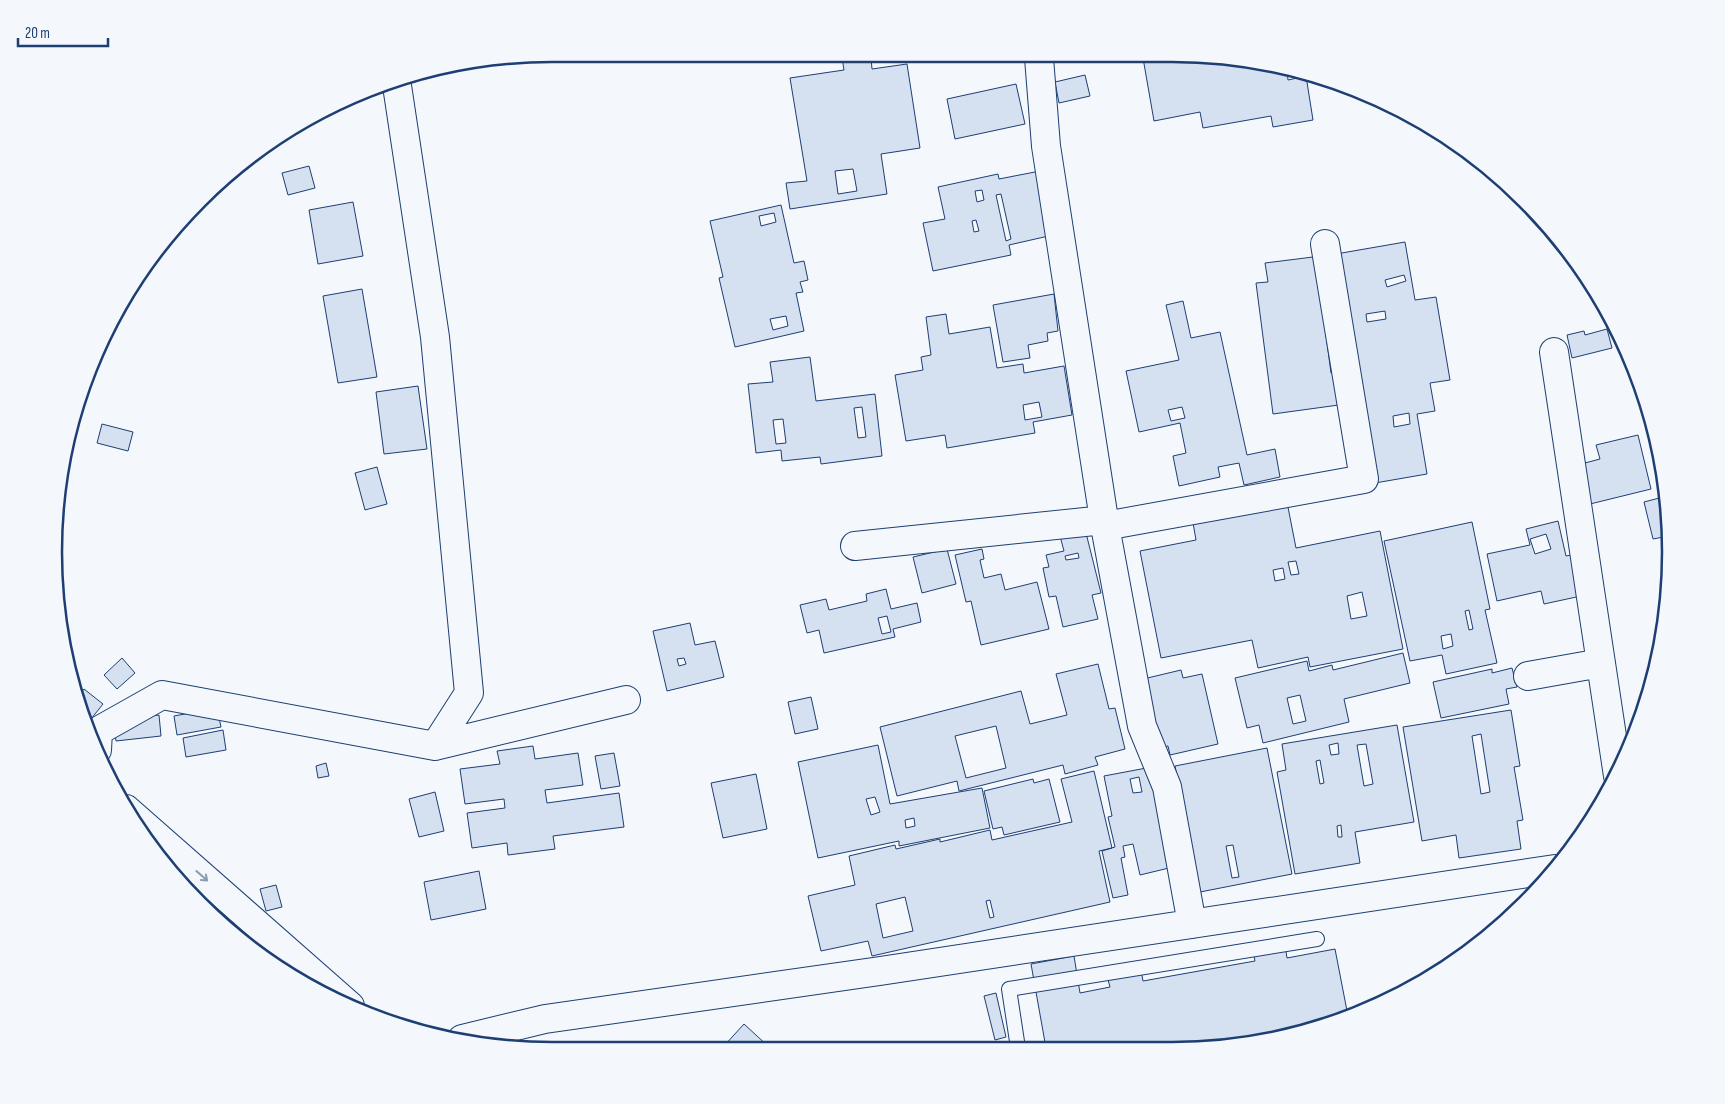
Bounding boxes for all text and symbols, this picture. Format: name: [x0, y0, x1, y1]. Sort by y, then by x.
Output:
scale bar: [18, 15, 108, 47]
text: 20 m: [25, 24, 50, 43]
one-way arrow: [196, 870, 209, 882]

